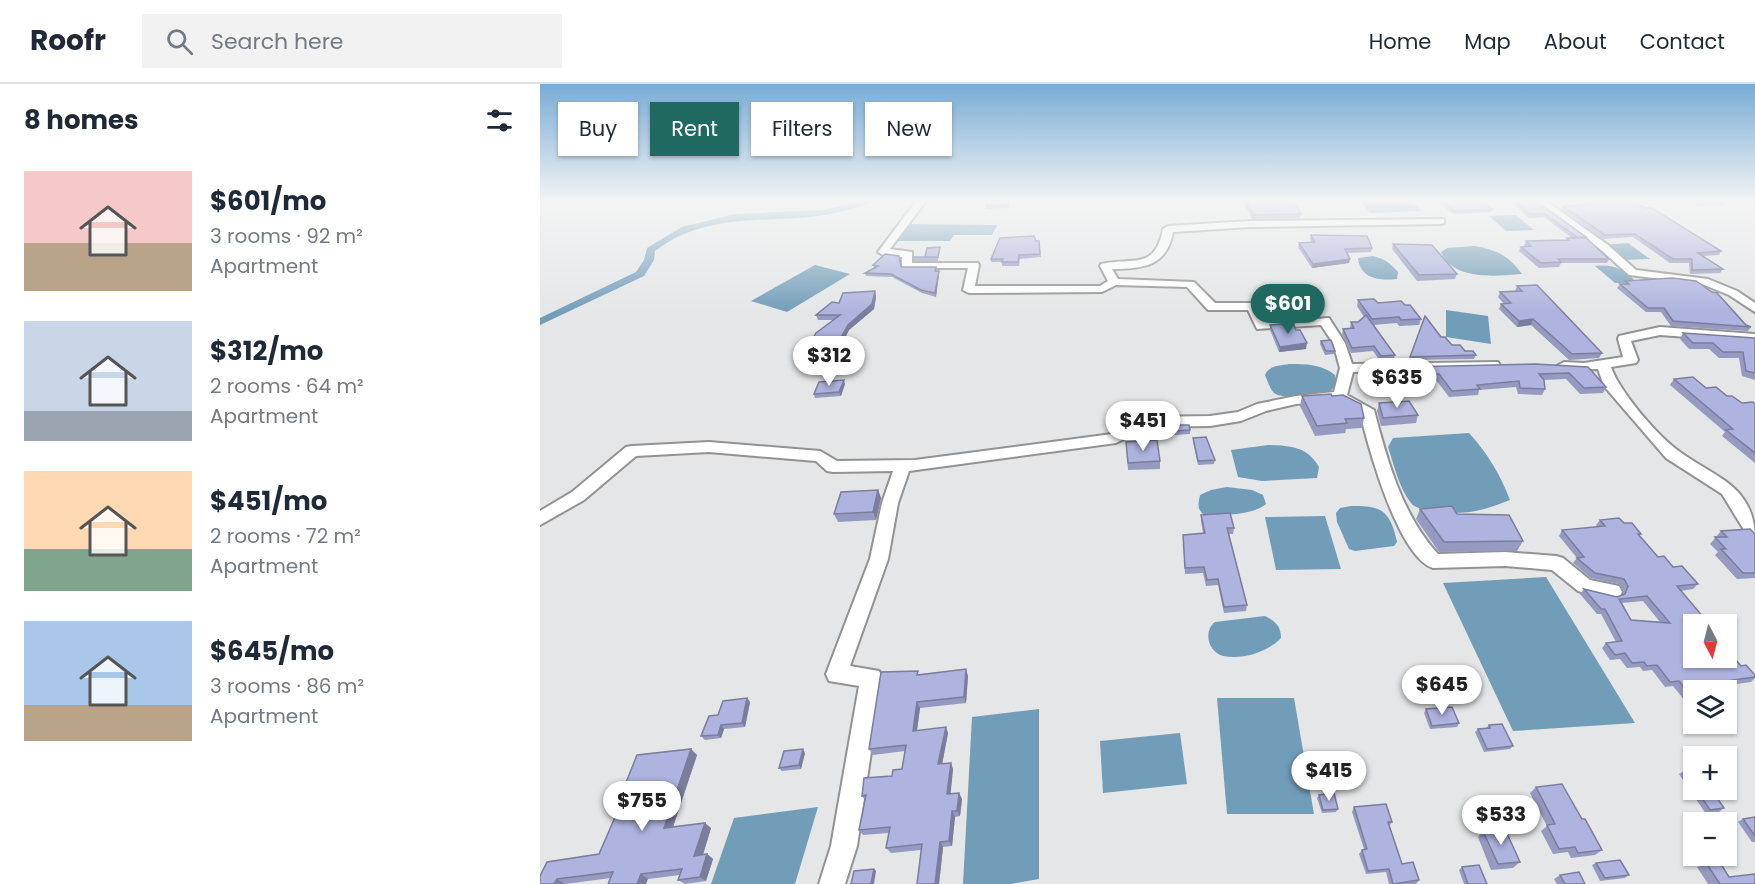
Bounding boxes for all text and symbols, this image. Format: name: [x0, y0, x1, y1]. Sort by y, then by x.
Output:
search box: [142, 14, 562, 68]
text: Roofr: [30, 21, 106, 60]
icon: search: [163, 25, 196, 58]
text: Search here: [211, 26, 344, 57]
text: Home: [1369, 27, 1431, 56]
text: Map: [1464, 27, 1511, 56]
text: About: [1544, 27, 1607, 56]
text: Contact: [1640, 27, 1725, 56]
text: 8 homes: [24, 102, 139, 138]
chip: Buy: [558, 102, 638, 156]
chip: Rent: [650, 102, 739, 156]
chip: Filters: [751, 102, 853, 156]
chip: New: [865, 102, 952, 156]
icon: filters: [483, 104, 516, 137]
text: $601/mo: [210, 183, 326, 219]
icon: home: [72, 195, 144, 267]
text: 3 rooms · 92 m²: [210, 222, 363, 250]
text: Apartment: [210, 252, 318, 280]
pin: $601: [1252, 284, 1324, 335]
text: $601: [1265, 289, 1311, 317]
text: $312/mo: [210, 333, 323, 369]
pin: $312: [793, 336, 865, 387]
text: $312: [807, 341, 851, 369]
icon: home: [72, 345, 144, 417]
pin: $635: [1361, 358, 1433, 409]
text: $635: [1372, 363, 1423, 391]
text: 2 rooms · 64 m²: [210, 372, 364, 400]
pin: $451: [1107, 401, 1179, 452]
text: Apartment: [210, 402, 318, 430]
text: $451: [1119, 406, 1167, 434]
text: $451/mo: [210, 483, 327, 519]
icon: home: [72, 495, 144, 567]
text: 2 rooms · 72 m²: [210, 522, 361, 550]
text: Apartment: [210, 552, 318, 580]
north arrow: [1683, 614, 1737, 668]
map controls: [1683, 614, 1737, 866]
text: $645/mo: [210, 633, 334, 669]
icon: home: [72, 645, 144, 717]
pin: $645: [1406, 665, 1478, 716]
text: $645: [1416, 670, 1468, 698]
text: 3 rooms · 86 m²: [210, 672, 364, 700]
button: layers: [1683, 680, 1737, 734]
text: Apartment: [210, 702, 318, 730]
button: +: [1683, 746, 1737, 800]
pin: $415: [1293, 751, 1365, 802]
text: $415: [1305, 756, 1353, 784]
pin: $755: [606, 781, 678, 832]
text: $755: [617, 786, 667, 814]
pin: $533: [1465, 795, 1537, 846]
text: $533: [1476, 800, 1526, 828]
button: −: [1683, 812, 1737, 866]

